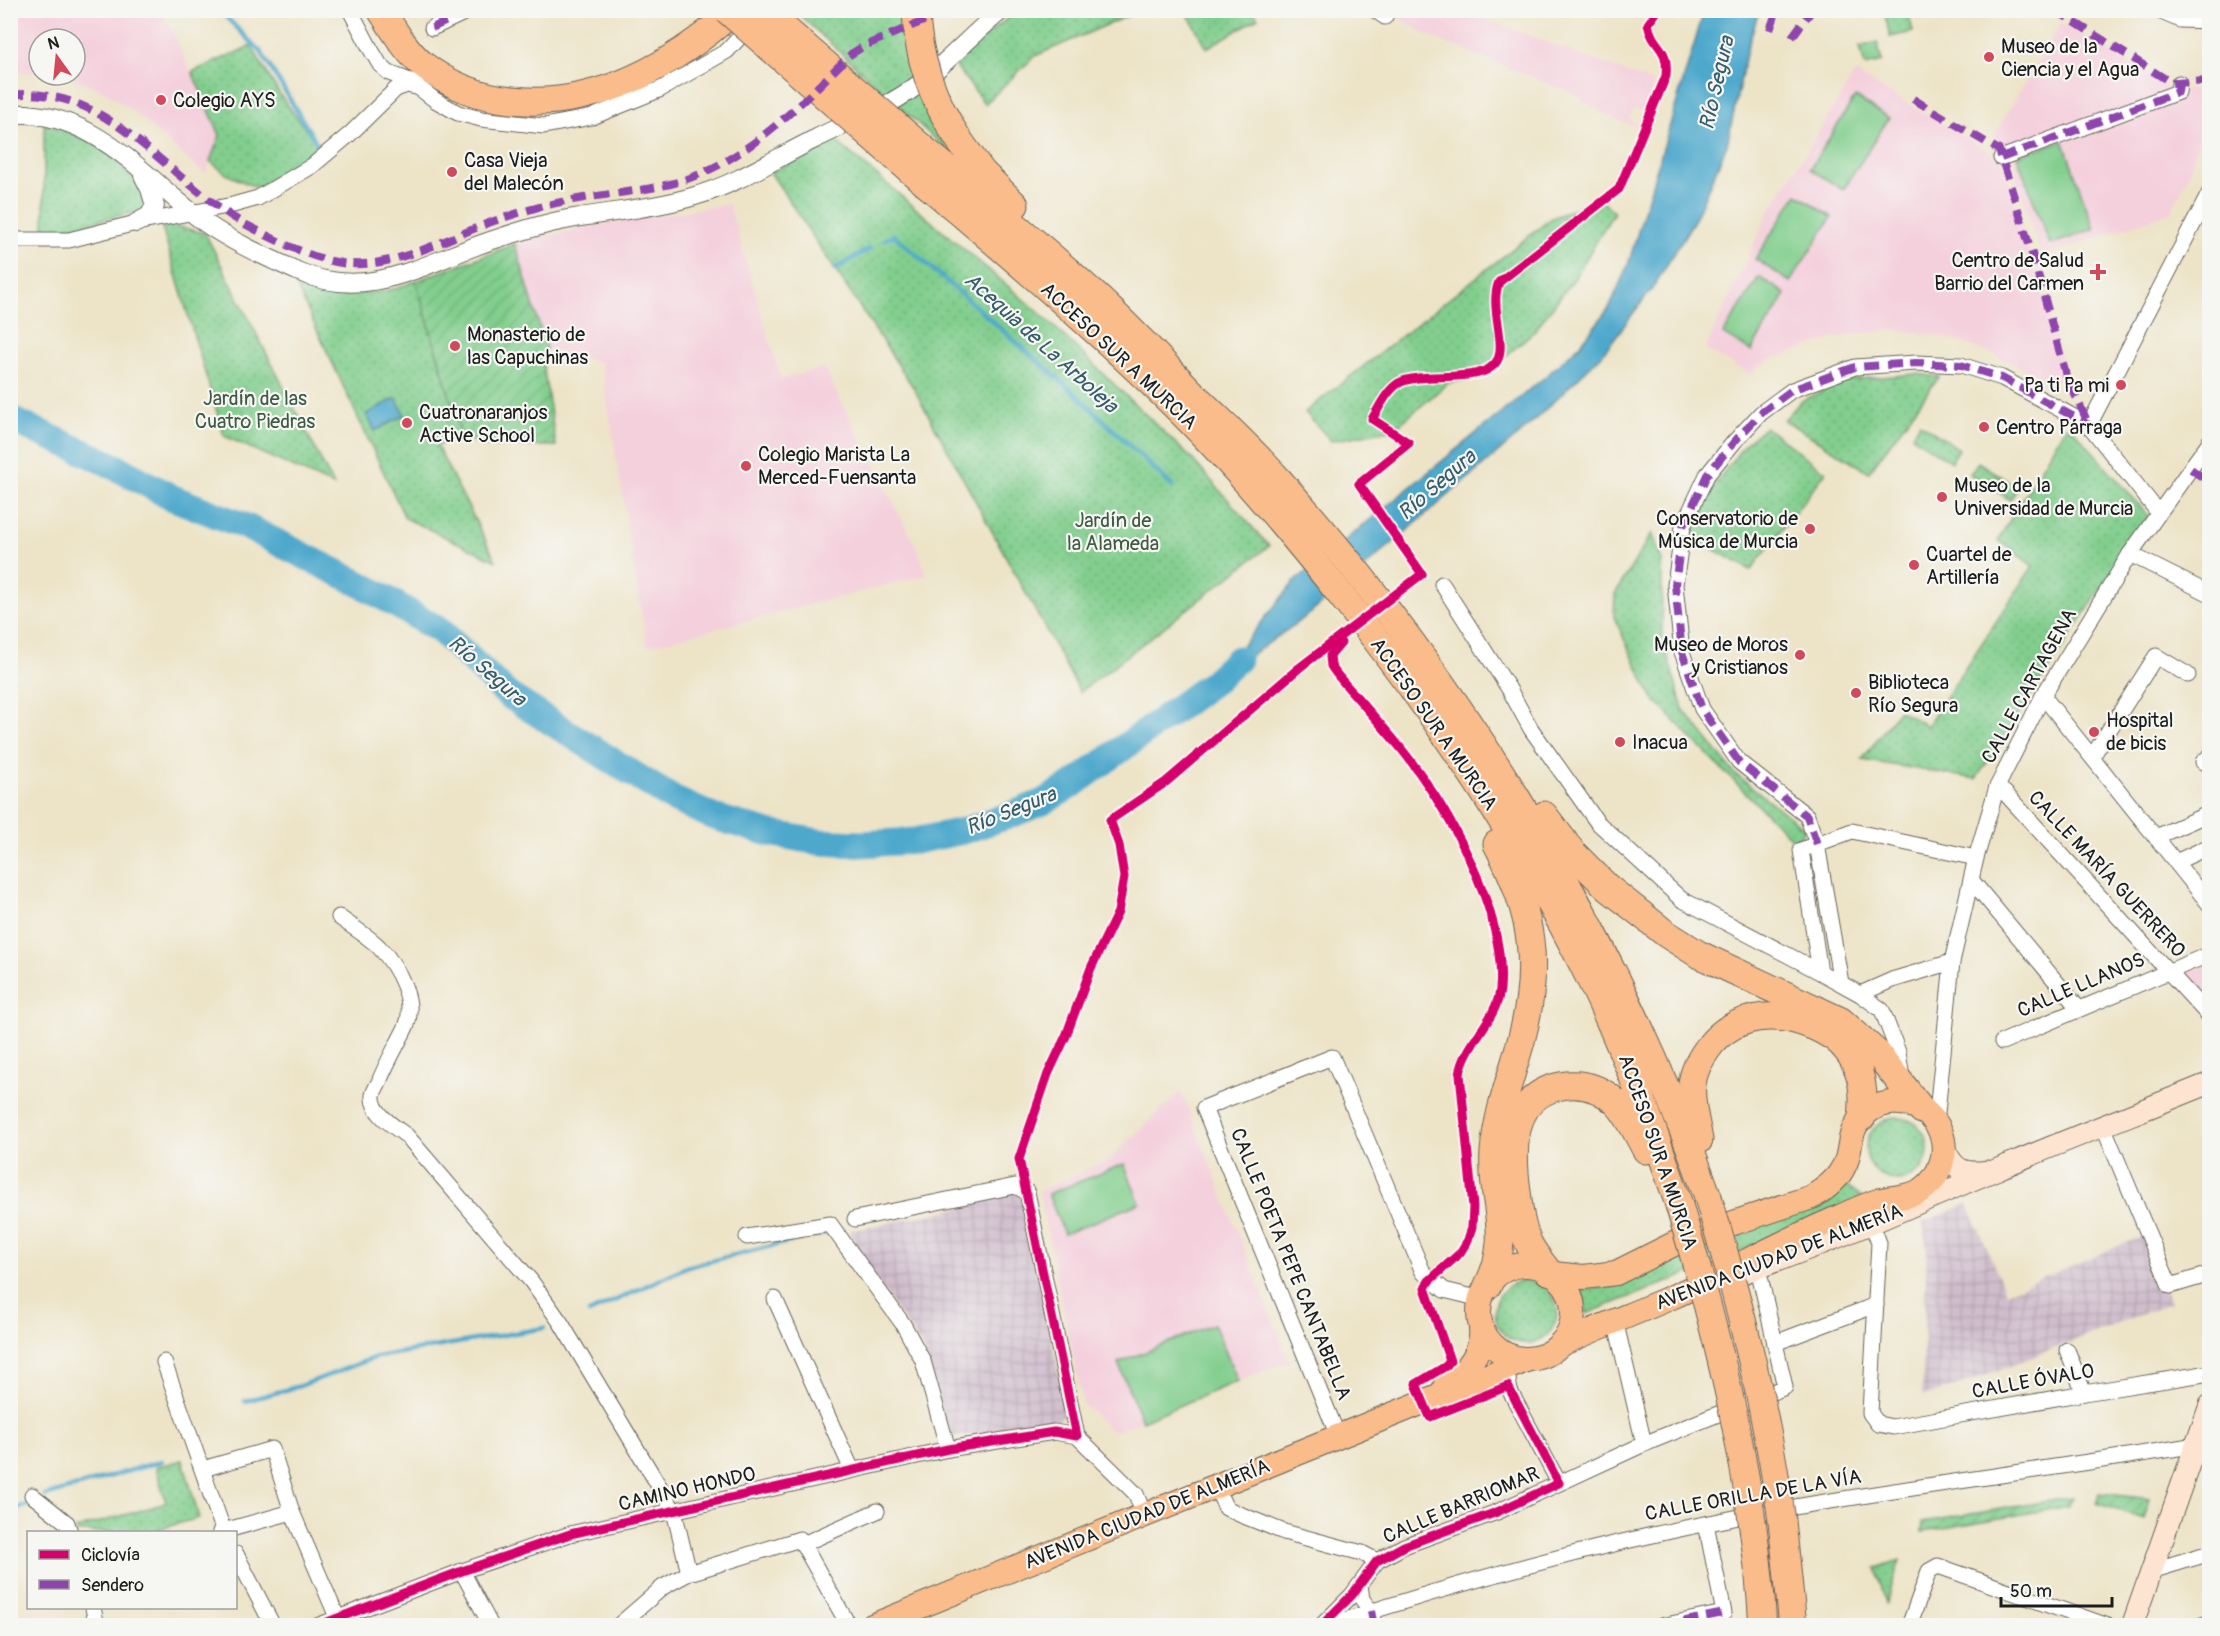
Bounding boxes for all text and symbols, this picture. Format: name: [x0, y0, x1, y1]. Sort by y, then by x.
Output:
north arrow: [27, 27, 87, 87]
text: N: [46, 32, 61, 55]
water label: Río Segura: [1693, 33, 1741, 132]
place label: Museo de la Ciencia y el Agua: [2001, 34, 2139, 82]
marker: Museo de la Ciencia y el Agua: [1982, 50, 1996, 64]
place label: Colegio AYS: [173, 88, 276, 113]
marker: Colegio AYS: [154, 93, 168, 107]
place label: Casa Vieja del Malecón: [464, 148, 564, 196]
marker: Casa Vieja del Malecón: [445, 165, 459, 179]
place label: Centro de Salud Barrio del Carmen: [1934, 248, 2084, 296]
marker: Centro de Salud Barrio del Carmen: [2089, 263, 2107, 281]
water label: Acequia de La Arboleja: [959, 267, 1124, 420]
street label: ACCESO SUR A MURCIA: [1035, 277, 1203, 435]
place label: Monasterio de las Capuchinas: [467, 322, 588, 370]
marker: Monasterio de las Capuchinas: [448, 339, 462, 353]
place label: Pa ti Pa mi: [2024, 373, 2109, 398]
marker: Pa ti Pa mi: [2114, 378, 2128, 392]
park label: Jardín de las Cuatro Piedras: [195, 386, 315, 434]
place label: Cuatronaranjos Active School: [419, 400, 548, 448]
place label: Centro Párraga: [1996, 415, 2122, 440]
marker: Cuatronaranjos Active School: [400, 416, 414, 430]
marker: Centro Párraga: [1977, 420, 1991, 434]
place label: Colegio Marista La Merced-Fuensanta: [758, 442, 916, 490]
water label: Río Segura: [1392, 443, 1483, 526]
marker: Colegio Marista La Merced-Fuensanta: [739, 459, 753, 473]
place label: Museo de la Universidad de Murcia: [1954, 473, 2133, 521]
marker: Museo de la Universidad de Murcia: [1935, 490, 1949, 504]
place label: Conservatorio de Música de Murcia: [1656, 506, 1798, 554]
park label: Jardín de la Alameda: [1067, 508, 1159, 556]
marker: Conservatorio de Música de Murcia: [1803, 522, 1817, 536]
place label: Cuartel de Artillería: [1926, 542, 2012, 590]
marker: Cuartel de Artillería: [1907, 558, 1921, 572]
street label: CALLE CARTAGENA: [1976, 604, 2082, 768]
water label: Río Segura: [442, 630, 533, 713]
place label: Museo de Moros y Cristianos: [1654, 632, 1788, 680]
street label: ACCESO SUR A MURCIA: [1365, 633, 1503, 815]
marker: Museo de Moros y Cristianos: [1793, 648, 1807, 662]
place label: Biblioteca Río Segura: [1868, 670, 1958, 718]
marker: Biblioteca Río Segura: [1849, 686, 1863, 700]
place label: Hospital de bicis: [2106, 708, 2173, 756]
marker: Hospital de bicis: [2087, 725, 2101, 739]
place label: Inacua: [1632, 730, 1688, 755]
marker: Inacua: [1613, 735, 1627, 749]
water label: Río Segura: [962, 780, 1061, 841]
street label: CALLE MARÍA GUERRERO: [2023, 785, 2191, 963]
street label: CALLE LLANOS: [2013, 947, 2149, 1023]
street label: ACCESO SUR A MURCIA: [1613, 1051, 1703, 1253]
street label: CALLE POETA PEPE CANTABELLA: [1225, 1124, 1357, 1404]
street label: AVENIDA CIUDAD DE ALMERÍA: [1652, 1198, 1906, 1316]
street label: CALLE ÓVALO: [1970, 1358, 2096, 1404]
street label: AVENIDA CIUDAD DE ALMERÍA: [1021, 1453, 1273, 1575]
street label: CAMINO HONDO: [616, 1461, 758, 1517]
street label: CALLE BARRIOMAR: [1379, 1461, 1543, 1549]
street label: CALLE ORILLA DE LA VÍA: [1643, 1464, 1863, 1526]
legend: [27, 1531, 237, 1609]
text: Ciclovía: [81, 1544, 140, 1567]
scale bar: [2001, 1570, 2112, 1608]
text: Sendero: [81, 1574, 144, 1597]
text: 50 m: [2010, 1580, 2052, 1603]

